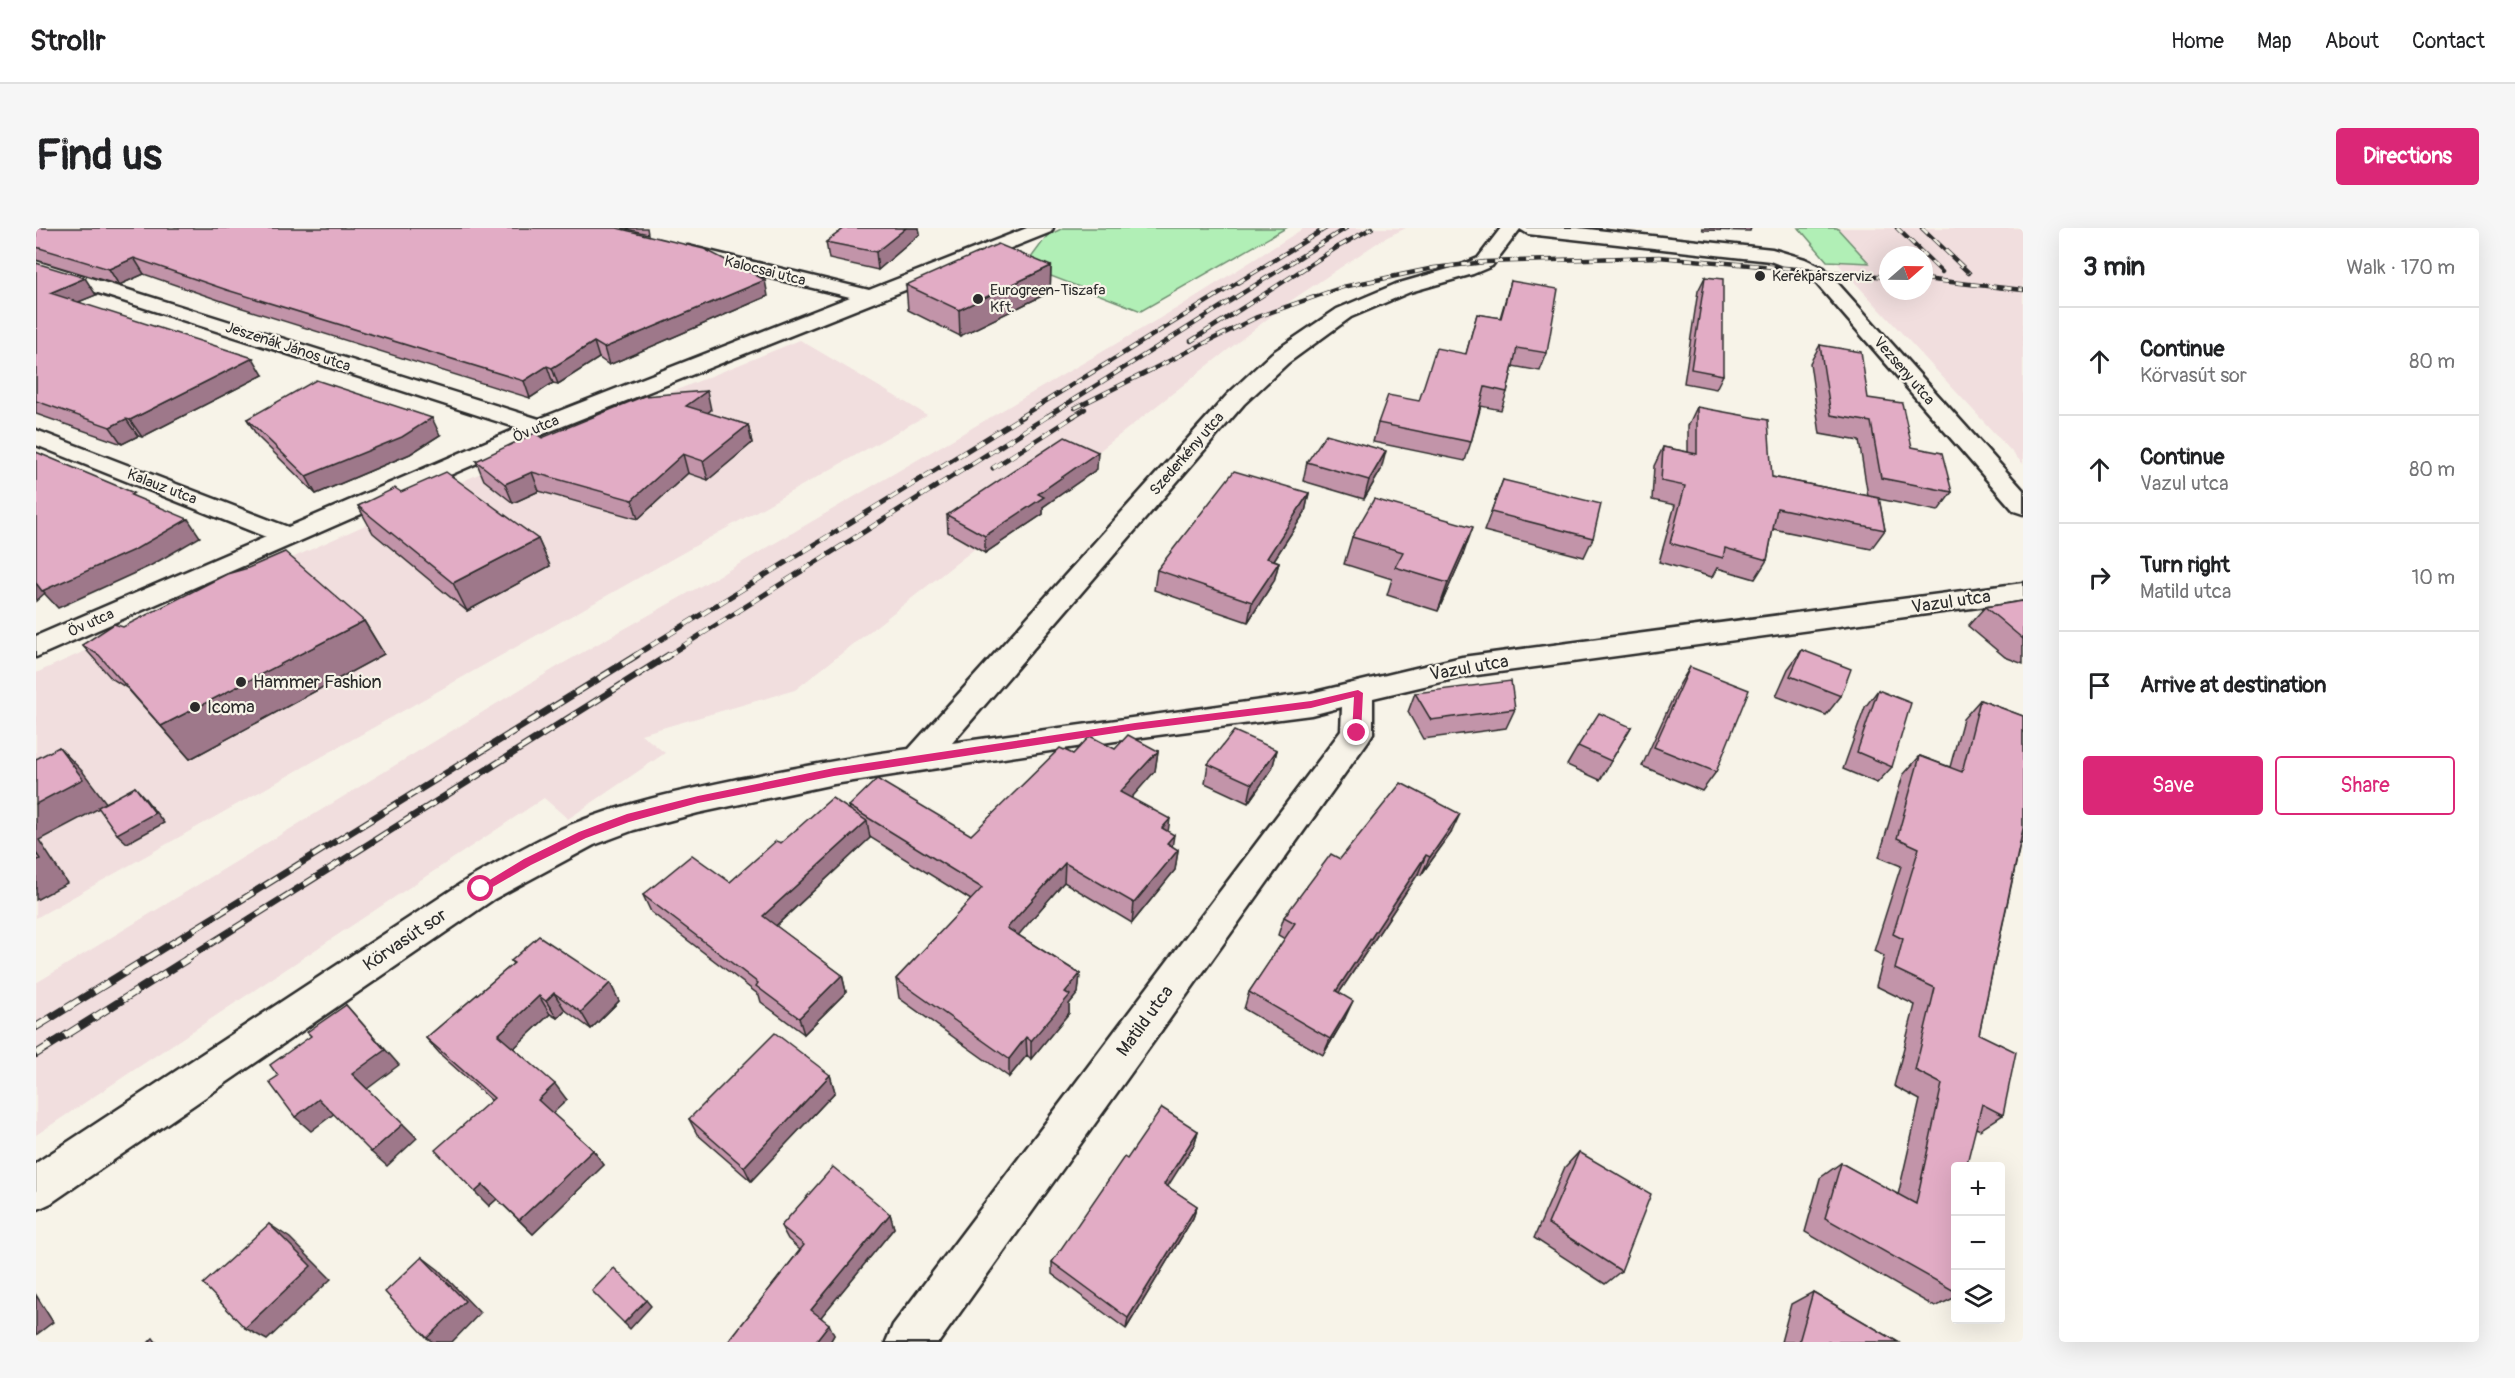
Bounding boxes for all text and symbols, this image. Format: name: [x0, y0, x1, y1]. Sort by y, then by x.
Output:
text: Strollr: [30, 24, 105, 59]
text: Home: [2171, 28, 2224, 55]
text: Map: [2257, 28, 2292, 55]
text: About: [2325, 28, 2379, 55]
text: Contact: [2412, 28, 2485, 55]
button: Directions: [2336, 128, 2479, 185]
text: Find us: [36, 130, 162, 182]
north arrow: [1879, 246, 1933, 300]
text: 3 min: [2083, 251, 2145, 283]
street label: Kalocsai utca: [722, 252, 808, 290]
text: Walk · 170 m: [2346, 255, 2455, 280]
place label: Kerékpárszerviz: [1772, 267, 1872, 286]
marker: Kerékpárszerviz: [1753, 269, 1767, 283]
place label: Eurogreen-Tiszafa Kft.: [990, 281, 1105, 317]
marker: Eurogreen-Tiszafa Kft.: [971, 292, 985, 306]
street label: Jeszenák János utca: [223, 318, 353, 376]
street label: Vezseny utca: [1869, 333, 1939, 409]
text: Continue: [2140, 335, 2224, 363]
icon: ahead: [2083, 345, 2116, 378]
text: 80 m: [2409, 349, 2455, 374]
text: Körvasút sor: [2140, 363, 2247, 388]
street label: Szederkény utca: [1146, 408, 1228, 500]
street label: Öv utca: [510, 411, 562, 447]
text: Continue: [2140, 443, 2224, 471]
icon: ahead: [2083, 453, 2116, 486]
text: 80 m: [2409, 457, 2455, 482]
street label: Kalauz utca: [124, 465, 200, 509]
text: Vazul utca: [2140, 471, 2228, 496]
text: Turn right: [2140, 551, 2230, 579]
icon: right: [2083, 561, 2116, 594]
text: 10 m: [2411, 565, 2455, 590]
text: Matild utca: [2140, 579, 2231, 604]
street label: Vazul utca: [1910, 585, 1992, 619]
street label: Öv utca: [65, 604, 117, 642]
street label: Vazul utca: [1428, 650, 1510, 686]
icon: arrive: [2083, 669, 2116, 702]
place label: Hammer Fashion: [253, 671, 382, 694]
text: Arrive at destination: [2140, 671, 2326, 699]
marker: Hammer Fashion: [234, 675, 248, 689]
place label: Icoma: [207, 696, 255, 719]
marker: Icoma: [188, 700, 202, 714]
route end: [1343, 719, 1369, 745]
button: Save: [2083, 756, 2263, 815]
button: Share: [2275, 756, 2455, 815]
route start: [467, 875, 493, 901]
street label: Körvasút sor: [359, 903, 452, 976]
street label: Matild utca: [1112, 981, 1178, 1061]
map controls: [1951, 1162, 2005, 1324]
button: +: [1951, 1162, 2005, 1216]
button: −: [1951, 1216, 2005, 1270]
button: layers: [1951, 1270, 2005, 1324]

